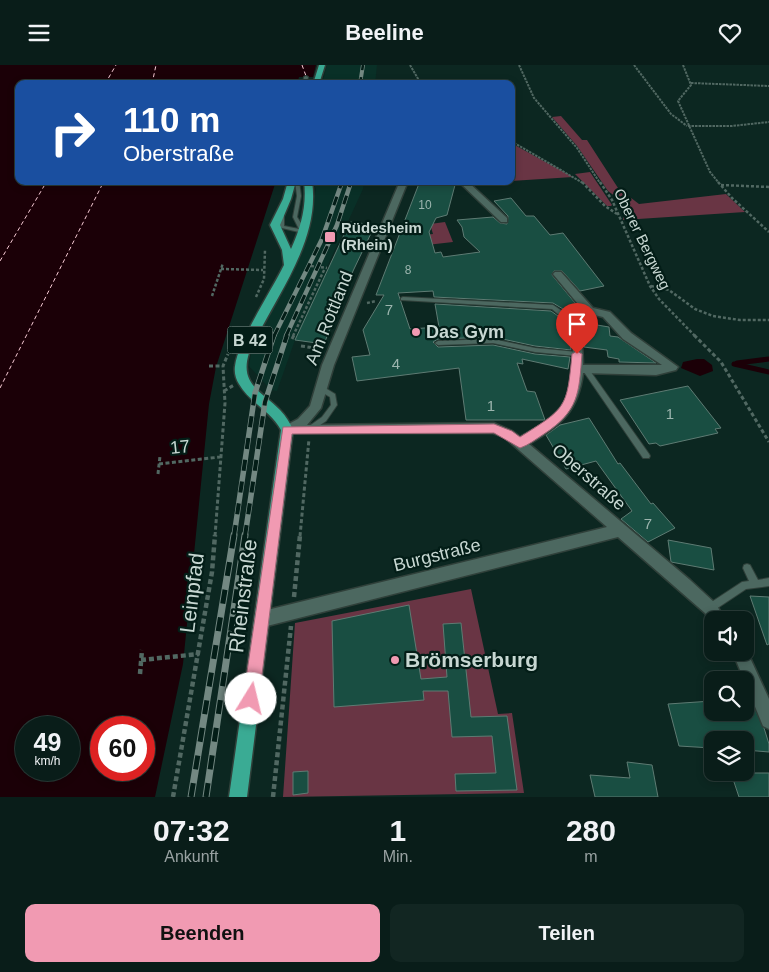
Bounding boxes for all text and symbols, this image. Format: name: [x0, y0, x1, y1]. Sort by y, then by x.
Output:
icon: menu: [25, 19, 53, 47]
icon: heart: [716, 19, 744, 47]
text: Beeline: [345, 20, 424, 45]
icon: right: [40, 100, 105, 165]
text: 110 m: [123, 100, 220, 139]
text: Oberstraße: [123, 141, 234, 166]
street label: Oberer Bergweg: [611, 186, 674, 292]
house number: 10: [418, 198, 432, 212]
place label: Rüdesheim (Rhein): [341, 219, 422, 253]
marker: Rüdesheim (Rhein): [323, 230, 337, 244]
house number: 8: [405, 263, 412, 277]
street label: Am Rottland: [301, 268, 357, 368]
house number: 7: [385, 301, 393, 318]
pin: [556, 303, 598, 354]
icon: arrive: [563, 310, 591, 338]
place label: Das Gym: [426, 322, 504, 342]
marker: Das Gym: [410, 326, 422, 338]
road number: B 42: [228, 327, 272, 353]
house number: 4: [392, 355, 400, 372]
house number: 1: [487, 397, 495, 414]
house number: 1: [666, 405, 674, 422]
street label: 17: [169, 436, 191, 458]
street label: Oberstraße: [548, 440, 630, 514]
house number: 7: [644, 515, 652, 532]
street label: Burgstraße: [391, 535, 483, 575]
street label: Rheinstraße: [224, 538, 261, 654]
street label: Leinpfad: [175, 552, 208, 634]
map controls: [704, 611, 754, 781]
button: sound: [704, 611, 754, 661]
place label: Brömserburg: [405, 648, 538, 671]
marker: Brömserburg: [389, 654, 401, 666]
button: search: [704, 671, 754, 721]
position arrow: [224, 672, 276, 724]
speed limit sign: 60: [90, 716, 155, 781]
text: 49: [34, 728, 61, 756]
button: layers: [704, 731, 754, 781]
text: km/h: [34, 754, 61, 768]
text: 07:32: [153, 814, 230, 847]
text: 1: [389, 814, 406, 847]
text: 280: [566, 814, 616, 847]
text: Ankunft: [164, 848, 218, 865]
text: Min.: [383, 848, 413, 865]
text: m: [584, 848, 598, 865]
button: Beenden: [25, 904, 380, 962]
button: Teilen: [390, 904, 744, 962]

